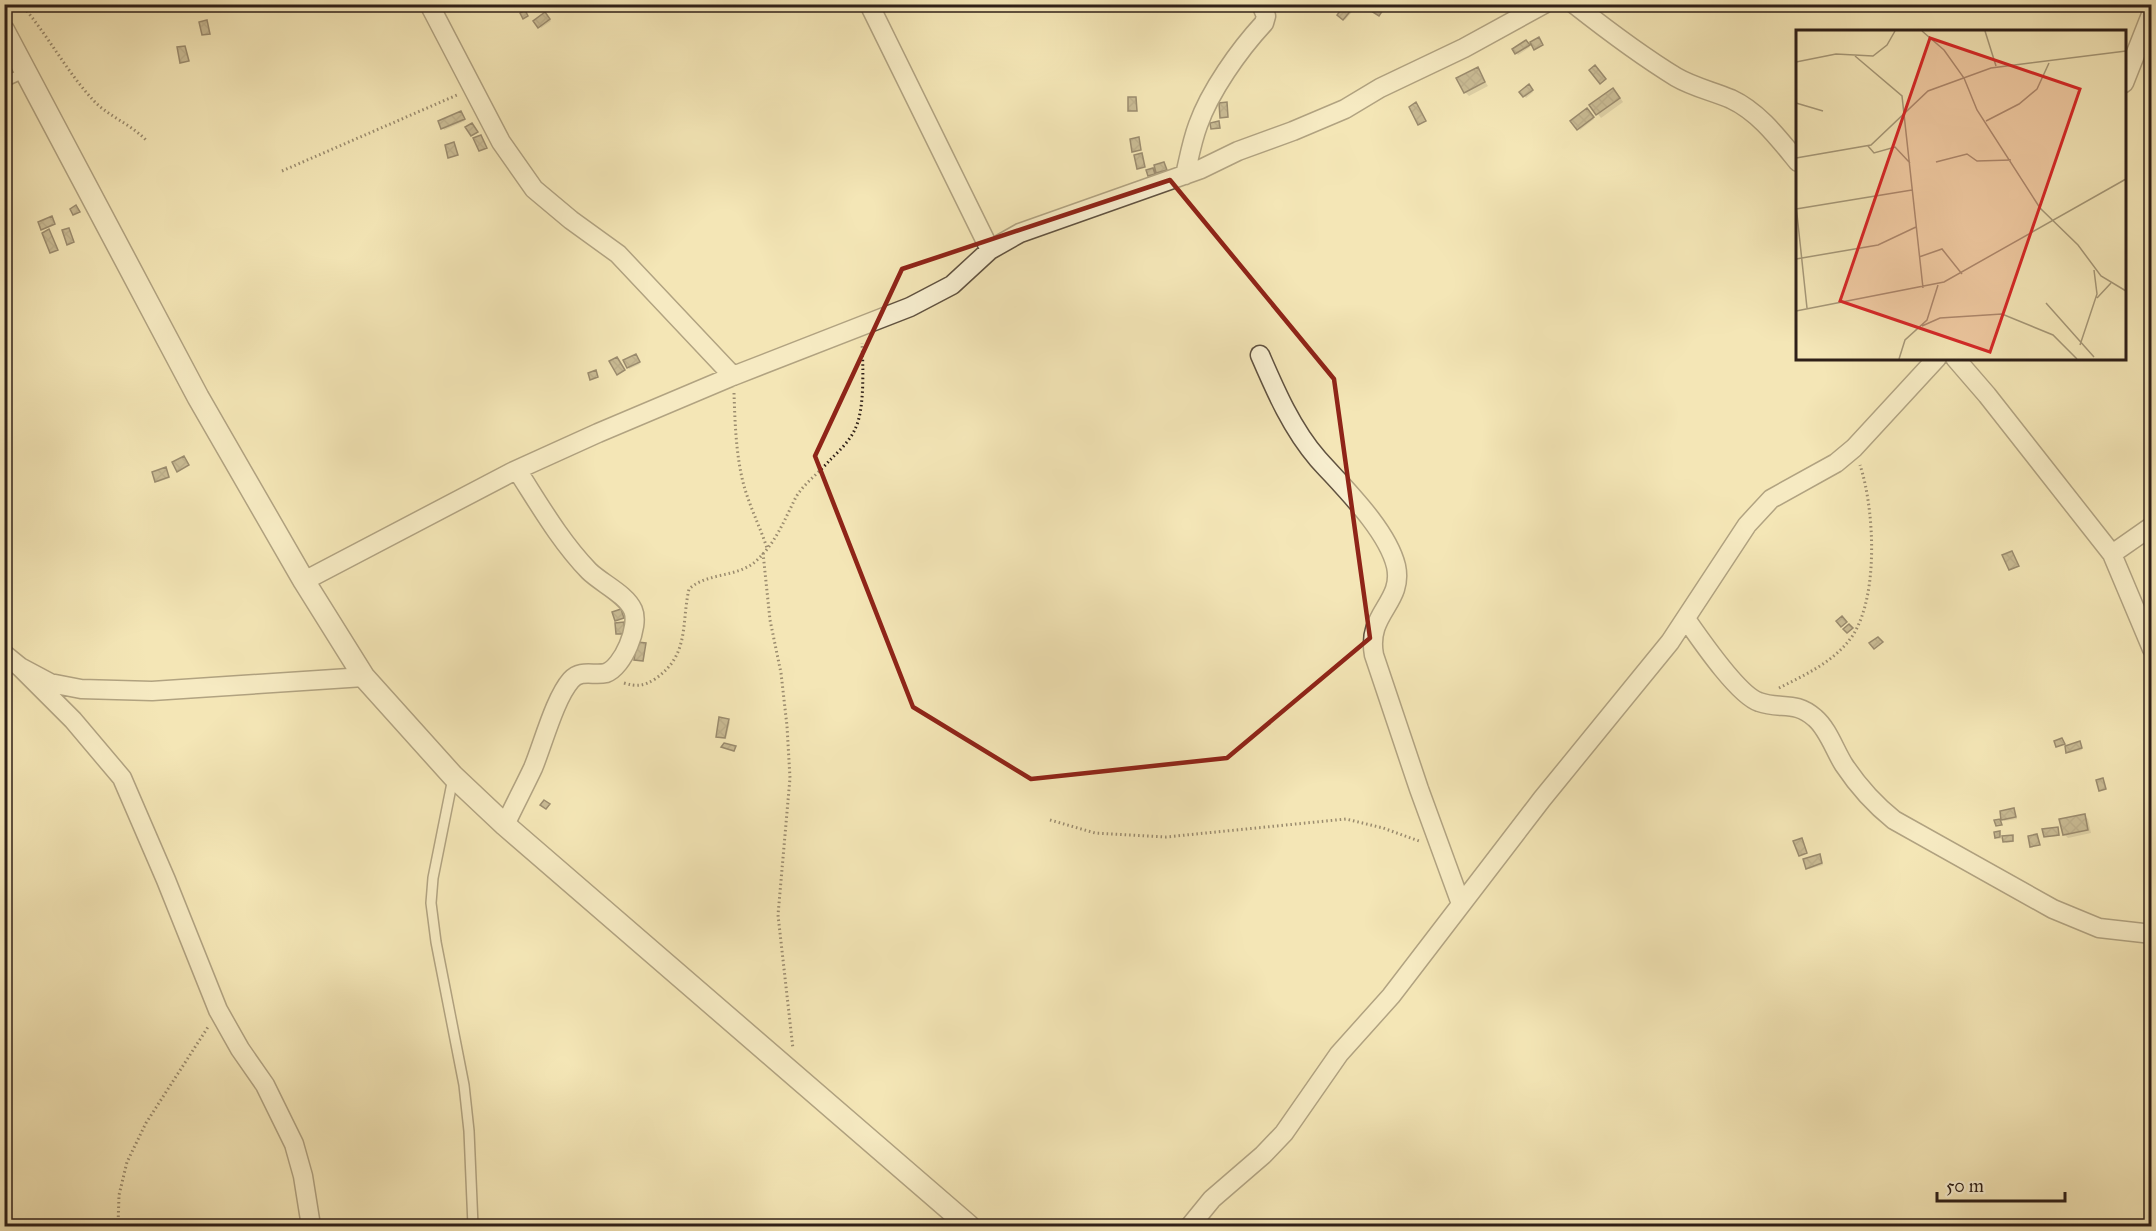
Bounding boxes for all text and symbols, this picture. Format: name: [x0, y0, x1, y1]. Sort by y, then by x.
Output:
inset map: [1796, 30, 2126, 360]
scale bar: [1937, 1165, 2064, 1203]
text: 50 m: [1946, 1175, 1984, 1197]

